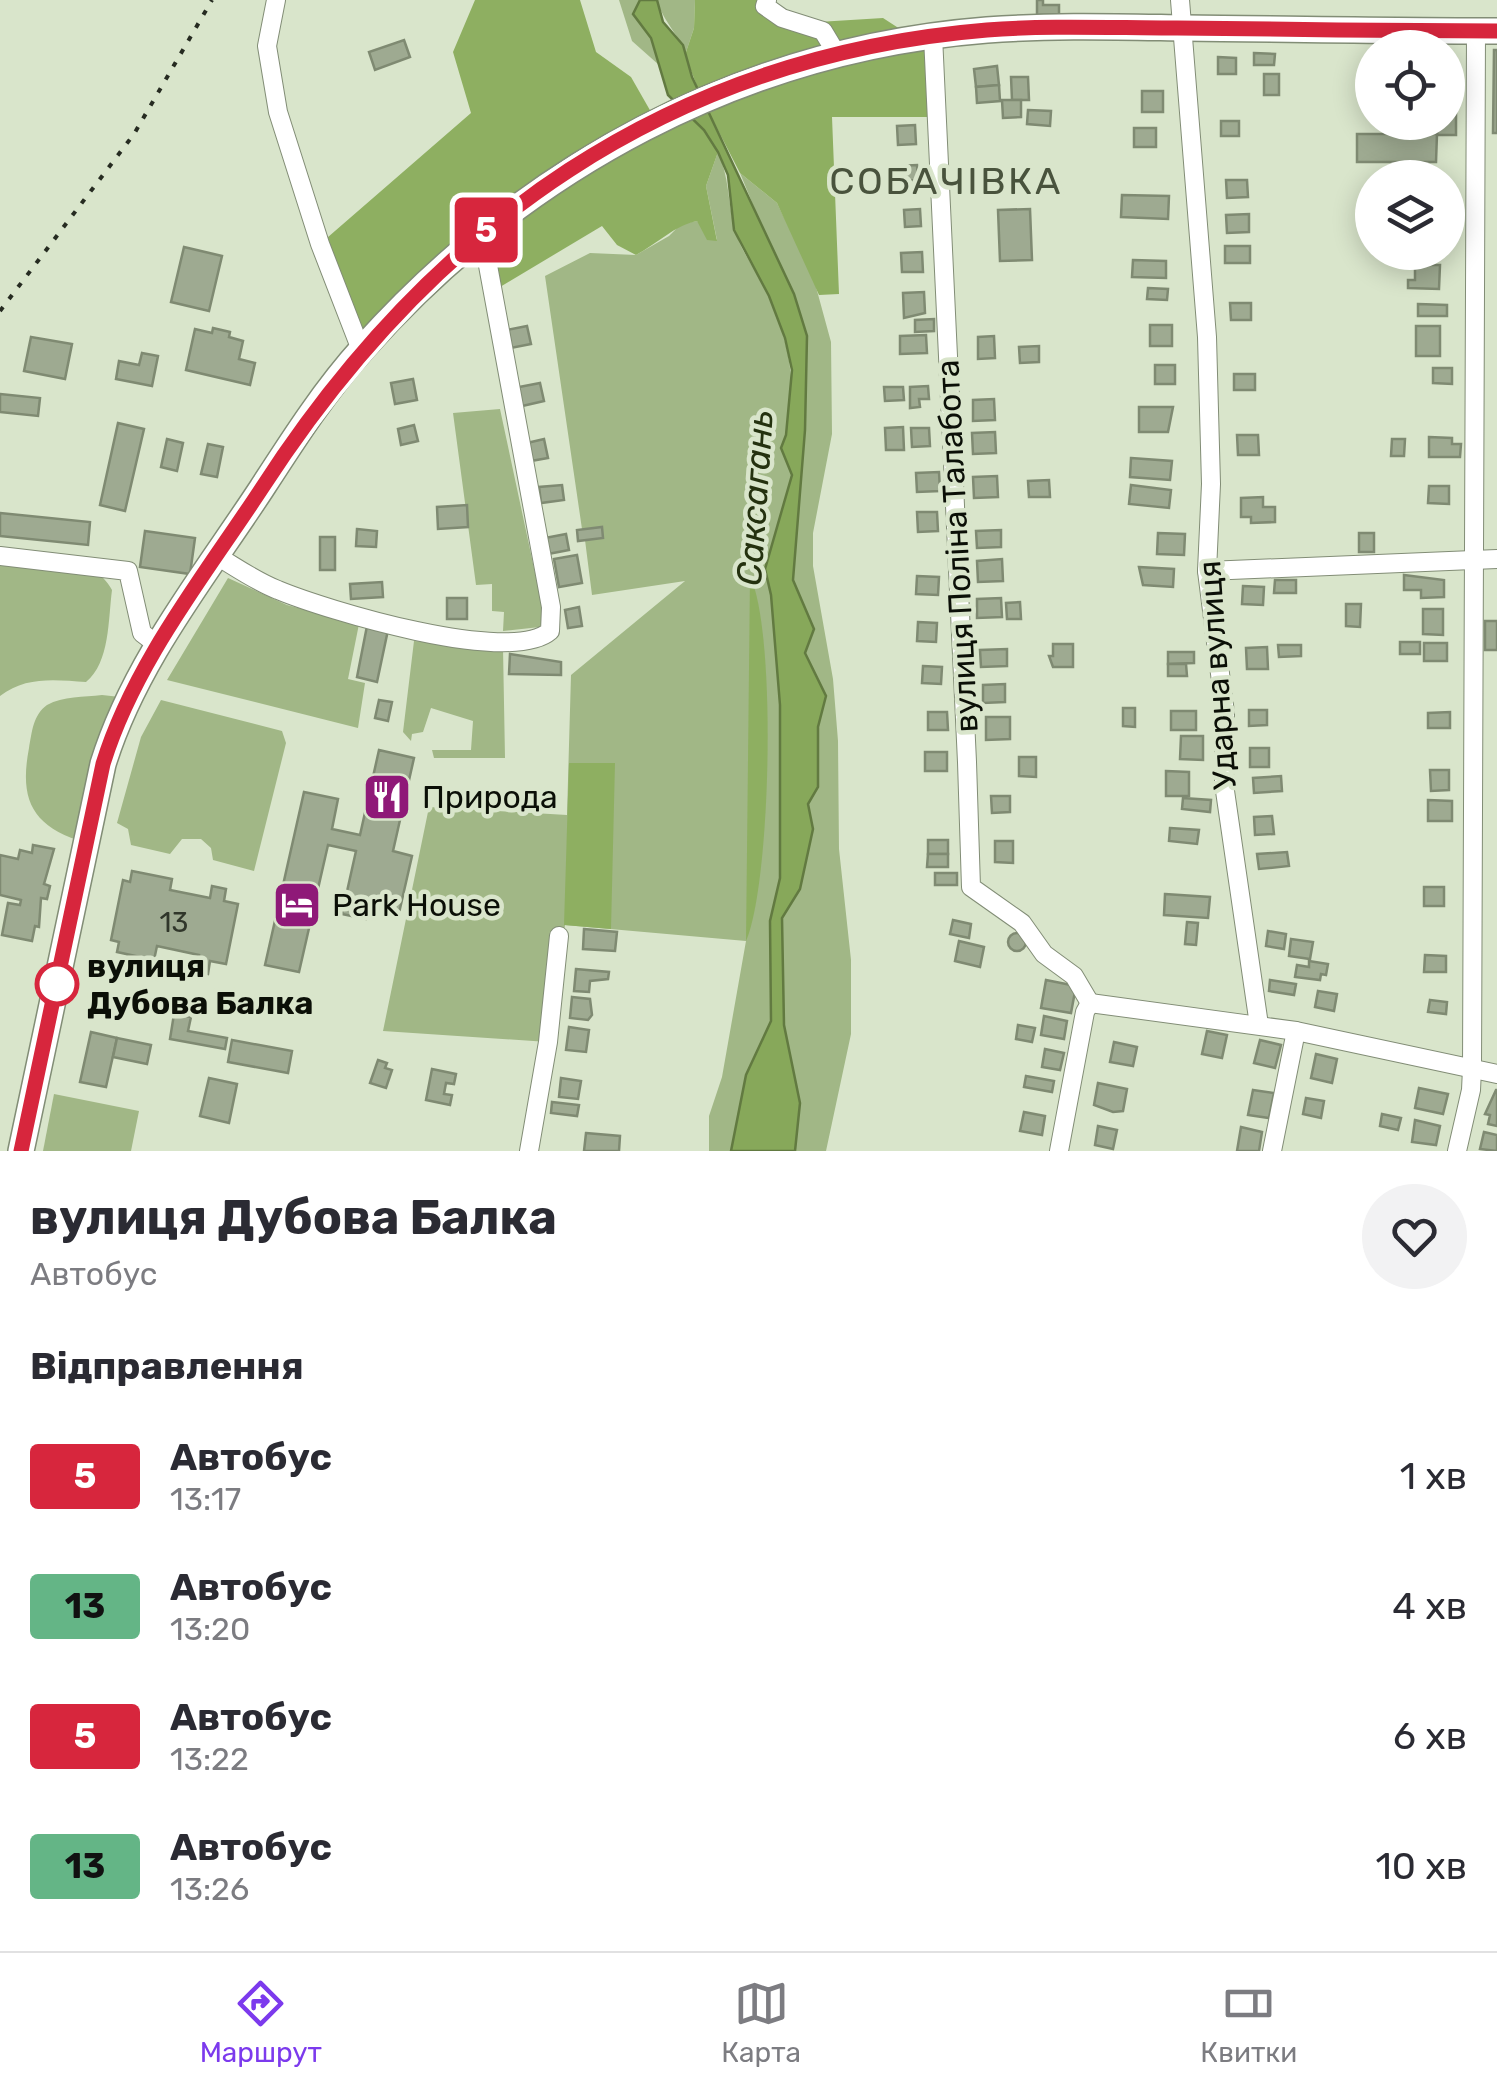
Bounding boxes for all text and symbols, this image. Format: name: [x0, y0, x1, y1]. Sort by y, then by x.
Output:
map controls: [1355, 30, 1465, 270]
button: locate: [1355, 30, 1465, 140]
district label: СОБАЧІВКА: [829, 158, 1063, 204]
button: layers: [1355, 160, 1465, 270]
line badge: 5: [454, 198, 518, 262]
text: 5: [475, 209, 497, 251]
street label: вулиця Поліна Талабота: [928, 359, 986, 733]
water label: Саксагань: [728, 409, 782, 587]
street label: Ударна вулиця: [1190, 559, 1244, 791]
restaurant icon: Природа: [361, 771, 413, 823]
place label: Природа: [422, 778, 558, 816]
hotel icon: Park House: [271, 879, 323, 931]
place label: Park House: [332, 886, 501, 924]
house number: 13: [160, 906, 188, 939]
place label: вулиця Дубова Балка: [87, 947, 313, 1022]
marker: вулиця Дубова Балка: [36, 963, 78, 1005]
button: heart: [1362, 1184, 1467, 1289]
text: вулиця Дубова Балка: [30, 1189, 557, 1246]
text: Автобус: [30, 1255, 157, 1293]
text: Відправлення: [30, 1343, 304, 1389]
text: Автобус: [170, 1434, 332, 1480]
text: 1 хв: [1400, 1453, 1467, 1499]
text: 5: [74, 1455, 96, 1497]
text: 13:17: [170, 1480, 241, 1518]
text: Автобус: [170, 1564, 332, 1610]
text: 4 хв: [1392, 1583, 1467, 1629]
text: 13: [65, 1585, 105, 1627]
text: 13:20: [170, 1610, 250, 1648]
text: Автобус: [170, 1694, 332, 1740]
text: 6 хв: [1393, 1713, 1467, 1759]
text: 5: [74, 1715, 96, 1757]
text: 13:22: [170, 1740, 249, 1778]
text: Автобус: [170, 1824, 332, 1870]
text: 10 хв: [1375, 1843, 1467, 1889]
text: 13: [65, 1845, 105, 1887]
text: 13:26: [170, 1870, 249, 1908]
tab: Маршрут: [200, 1976, 322, 2069]
tab: Карта: [721, 1976, 801, 2069]
tab: Квитки: [1200, 1976, 1297, 2069]

